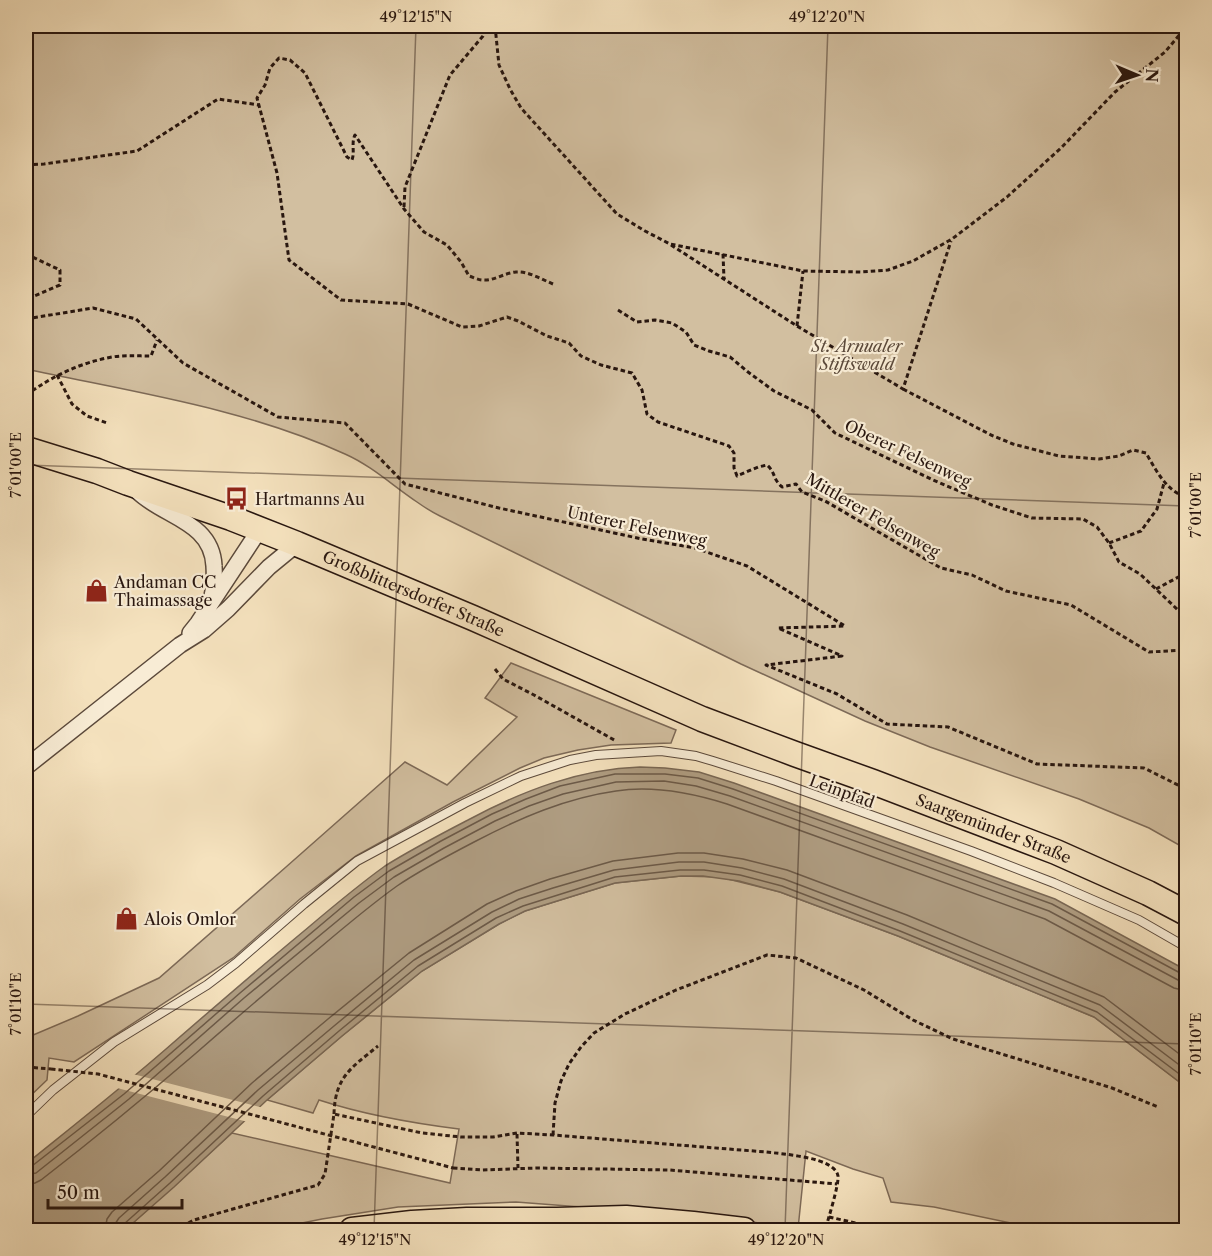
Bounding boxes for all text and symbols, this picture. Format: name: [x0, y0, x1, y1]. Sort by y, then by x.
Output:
text: 49°12'15"N: [380, 7, 452, 26]
text: 49°12'20"N: [789, 7, 865, 26]
north arrow: [1107, 45, 1167, 105]
text: N: [1142, 68, 1162, 83]
park label: St. Arnualer Stiftswald: [811, 336, 904, 374]
street label: Oberer Felsenweg: [842, 415, 975, 491]
text: 7°01'00"E: [6, 432, 25, 498]
street label: Mittlerer Felsenweg: [802, 468, 944, 562]
text: 7°01'00"E: [1186, 472, 1205, 538]
bus stop icon: Hartmanns Au: [224, 486, 250, 512]
place label: Hartmanns Au: [255, 489, 365, 509]
street label: Unterer Felsenweg: [566, 501, 709, 551]
street label: Großblittersdorfer Straße: [320, 546, 508, 641]
place label: Andaman CC Thaimassage: [113, 572, 216, 610]
shop icon: Andaman CC Thaimassage: [83, 578, 109, 604]
street label: Leinpfad: [807, 770, 878, 812]
street label: Saargemünder Straße: [913, 789, 1074, 868]
shop icon: Alois Omlor: [113, 906, 139, 932]
place label: Alois Omlor: [143, 909, 236, 929]
text: 7°01'10"E: [6, 973, 25, 1035]
text: 7°01'10"E: [1186, 1013, 1205, 1075]
scale bar: [48, 1172, 182, 1210]
text: 50 m: [57, 1182, 100, 1204]
text: 49°12'15"N: [339, 1230, 411, 1249]
text: 49°12'20"N: [748, 1230, 824, 1249]

